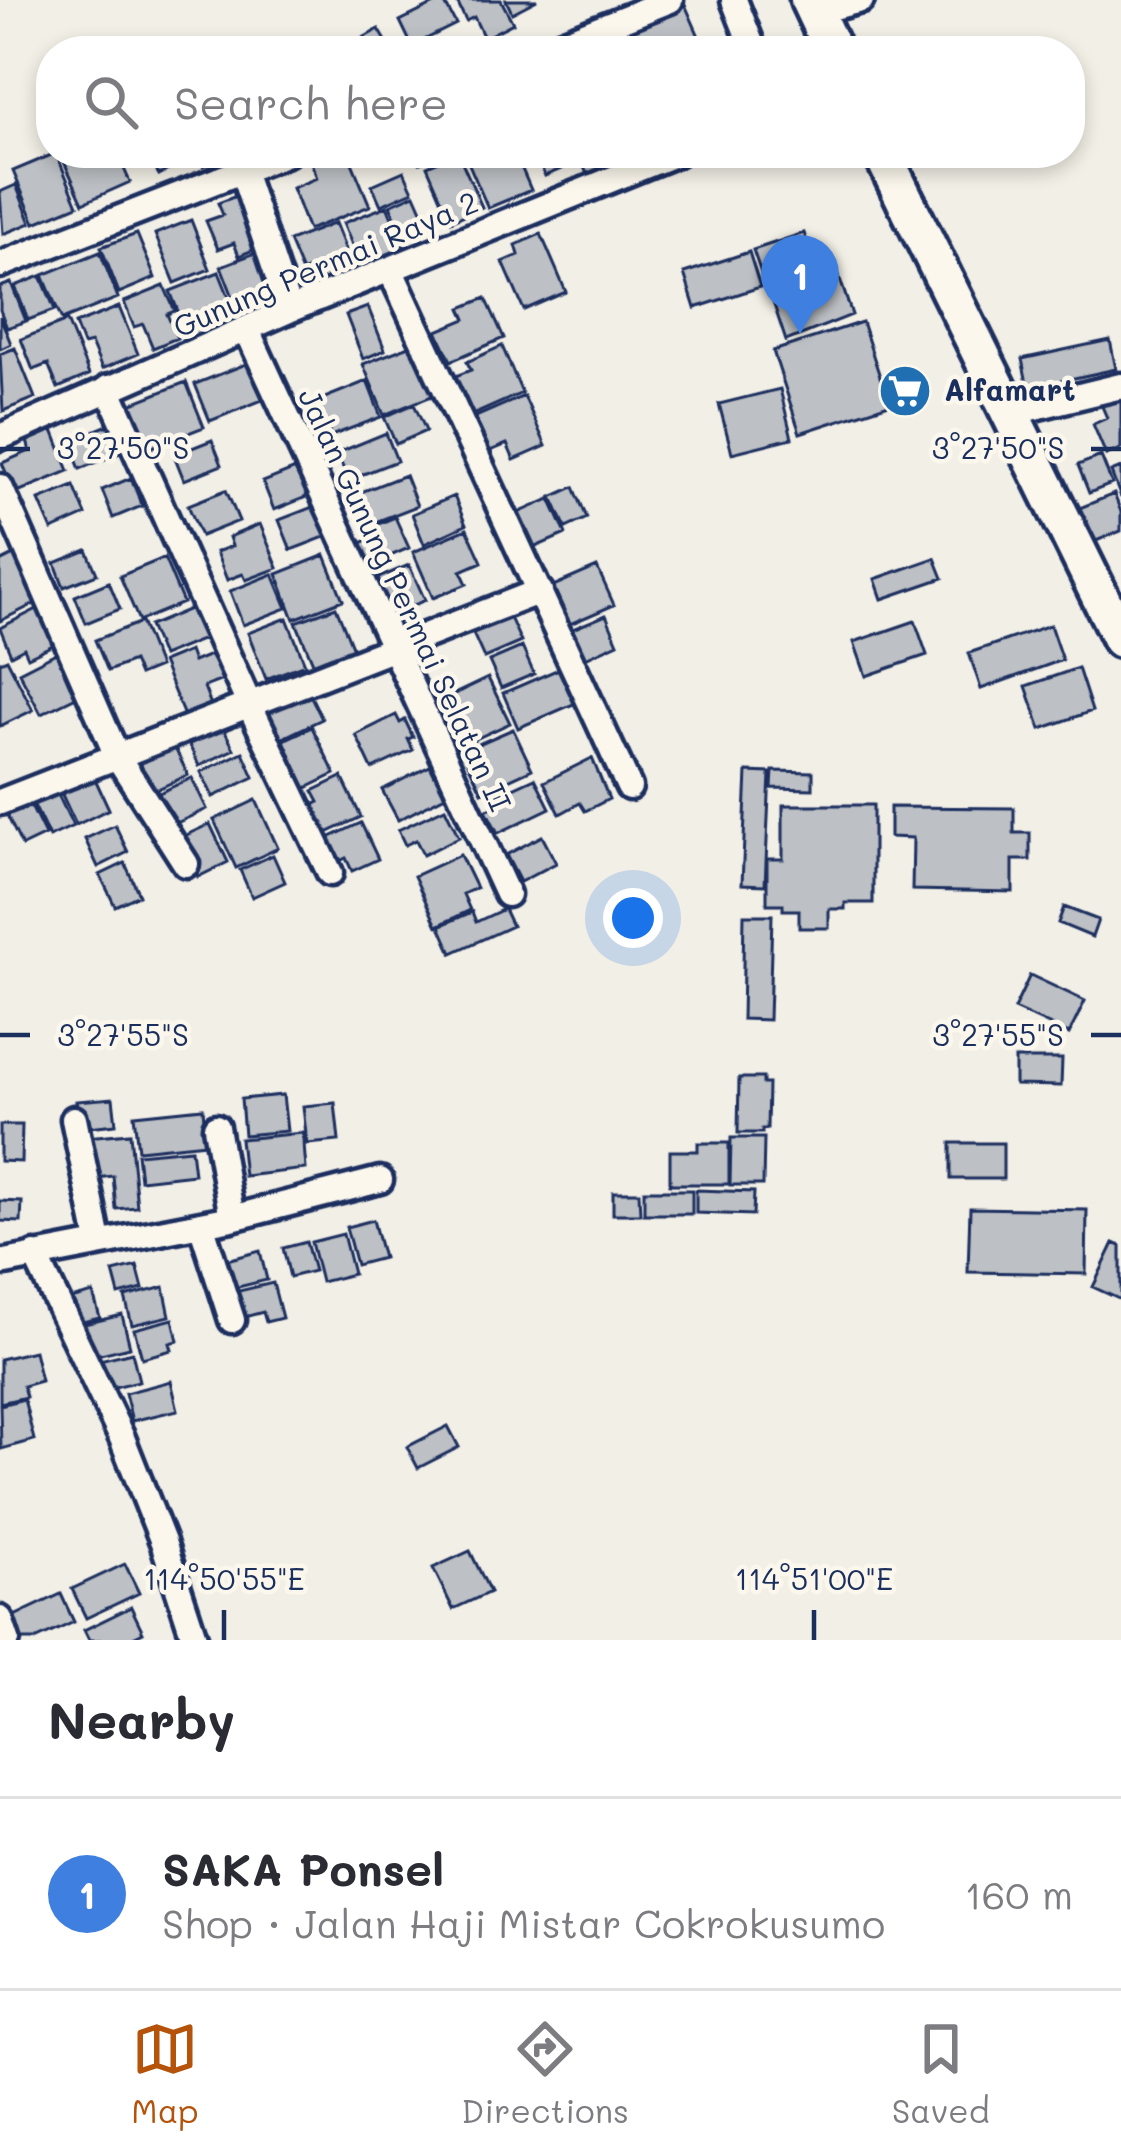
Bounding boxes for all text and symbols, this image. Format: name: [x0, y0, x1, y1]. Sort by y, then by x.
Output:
search box: [36, 36, 1085, 168]
icon: search: [78, 69, 144, 135]
text: Search here: [174, 73, 448, 131]
street label: Gunung Permai Raya 2: [167, 181, 484, 345]
pin: 1: [761, 235, 839, 334]
supermarket icon: Alfamart: [877, 363, 933, 419]
place label: Alfamart: [944, 369, 1075, 409]
street label: Jalan Gunung Permai Selatan II: [290, 381, 522, 817]
text: 3°27'50"S: [57, 427, 189, 467]
text: 3°27'50"S: [932, 427, 1064, 467]
your location: [603, 888, 663, 948]
text: 3°27'55"S: [57, 1014, 189, 1054]
text: 3°27'55"S: [932, 1014, 1064, 1054]
text: 114°50'55"E: [143, 1558, 305, 1598]
text: 114°51'00"E: [735, 1558, 893, 1598]
text: Nearby: [48, 1685, 235, 1752]
text: SAKA Ponsel: [162, 1839, 444, 1897]
text: 1: [78, 1868, 96, 1919]
text: 160 m: [964, 1868, 1073, 1919]
text: Shop · Jalan Haji Mistar Cokrokusumo: [162, 1897, 885, 1948]
tab: Map: [131, 2016, 199, 2131]
tab: Directions: [461, 2016, 629, 2131]
tab: Saved: [892, 2016, 990, 2131]

